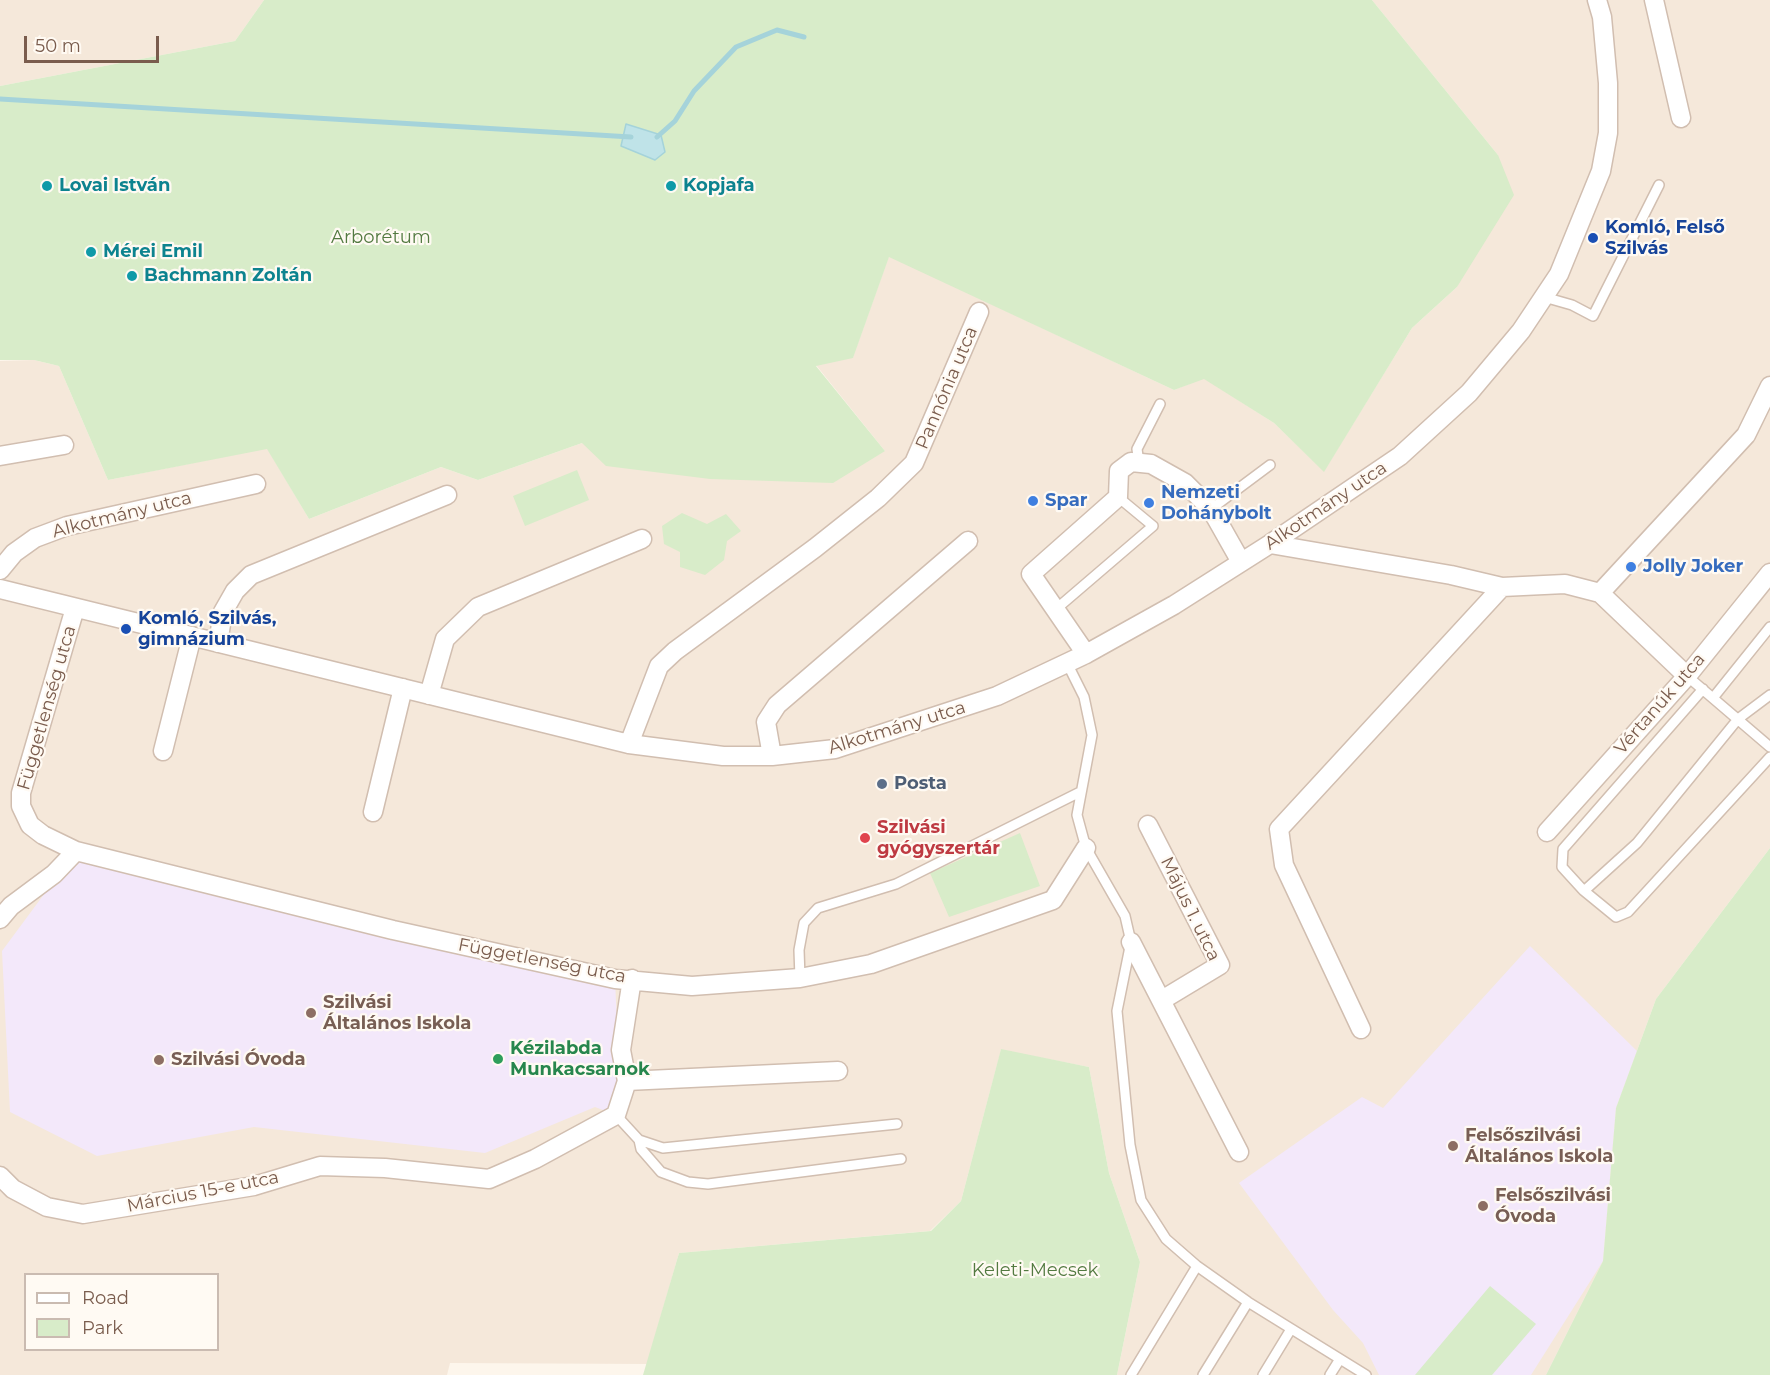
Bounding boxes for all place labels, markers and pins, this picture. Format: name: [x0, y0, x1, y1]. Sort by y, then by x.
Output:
place label: Lovai István: [59, 175, 170, 197]
place label: Kopjafa: [683, 175, 755, 197]
marker: Lovai István: [40, 179, 54, 193]
marker: Kopjafa: [664, 179, 678, 193]
place label: Komló, Felső Szilvás: [1605, 217, 1725, 260]
marker: Komló, Felső Szilvás: [1586, 231, 1600, 245]
place label: Mérei Emil: [103, 241, 203, 263]
marker: Mérei Emil: [84, 245, 98, 259]
place label: Bachmann Zoltán: [144, 265, 312, 287]
marker: Bachmann Zoltán: [125, 269, 139, 283]
place label: Nemzeti Dohánybolt: [1161, 482, 1272, 524]
place label: Spar: [1045, 490, 1088, 512]
marker: Spar: [1026, 494, 1040, 508]
marker: Nemzeti Dohánybolt: [1142, 496, 1156, 510]
place label: Jolly Joker: [1643, 556, 1743, 578]
marker: Jolly Joker: [1624, 560, 1638, 574]
place label: Komló, Szilvás, gimnázium: [138, 608, 276, 650]
marker: Komló, Szilvás, gimnázium: [119, 622, 133, 636]
place label: Posta: [894, 773, 947, 795]
marker: Posta: [875, 777, 889, 791]
place label: Szilvási gyógyszertár: [877, 817, 1000, 860]
marker: Szilvási gyógyszertár: [858, 831, 872, 845]
place label: Szilvási Általános Iskola: [323, 992, 471, 1034]
marker: Szilvási Általános Iskola: [304, 1006, 318, 1020]
place label: Kézilabda Munkacsarnok: [510, 1038, 650, 1080]
place label: Szilvási Óvoda: [171, 1049, 306, 1071]
marker: Kézilabda Munkacsarnok: [491, 1052, 505, 1066]
marker: Szilvási Óvoda: [152, 1053, 166, 1067]
place label: Felsőszilvási Általános Iskola: [1465, 1125, 1613, 1168]
marker: Felsőszilvási Általános Iskola: [1446, 1139, 1460, 1153]
place label: Felsőszilvási Óvoda: [1495, 1185, 1611, 1228]
marker: Felsőszilvási Óvoda: [1476, 1199, 1490, 1213]

